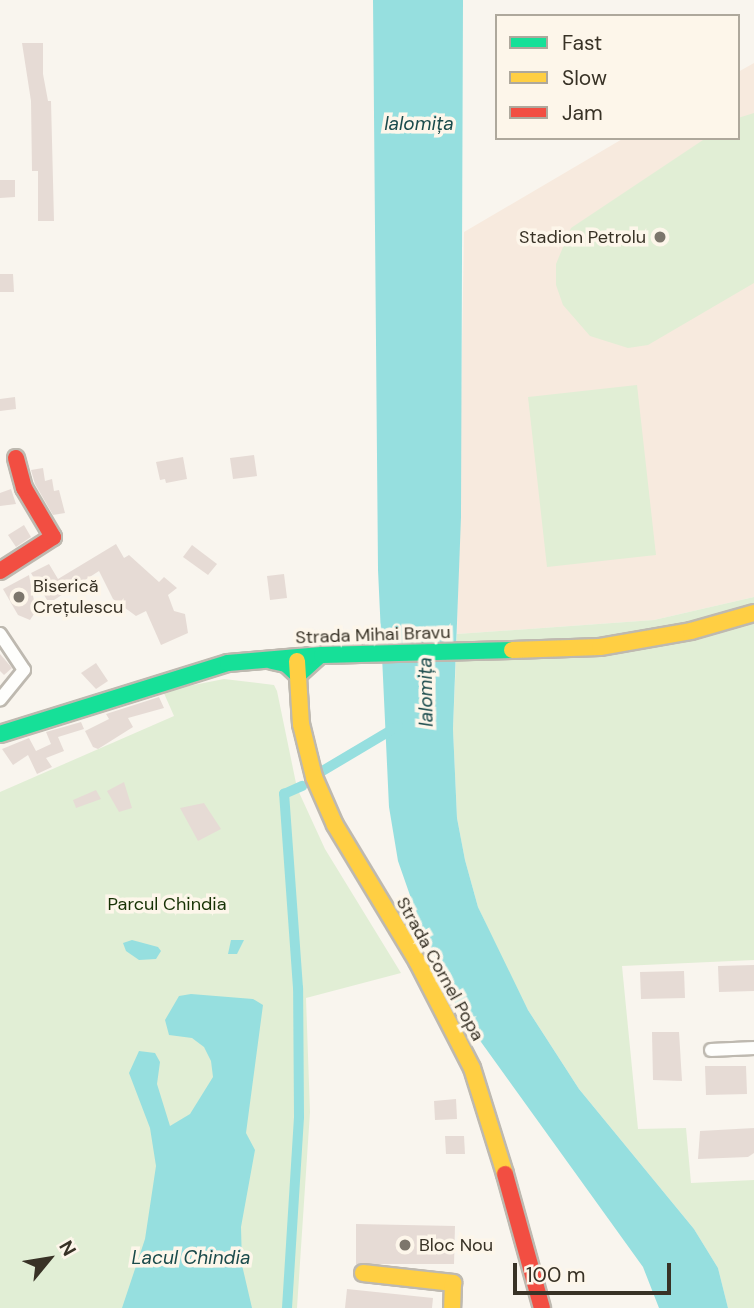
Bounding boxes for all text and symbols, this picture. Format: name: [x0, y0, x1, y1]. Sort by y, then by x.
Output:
legend: [495, 14, 740, 140]
text: Fast: [562, 29, 602, 57]
text: Slow: [562, 64, 607, 92]
text: Jam: [562, 99, 603, 127]
water label: Ialomița: [384, 113, 454, 135]
place label: Stadion Petrolu: [519, 226, 646, 248]
marker: Stadion Petrolu: [652, 229, 668, 245]
place label: Biserică Crețulescu: [33, 576, 123, 618]
marker: Biserică Crețulescu: [11, 589, 27, 605]
street label: Strada Mihai Bravu: [295, 621, 451, 649]
water label: Ialomița: [414, 657, 438, 727]
park label: Parcul Chindia: [108, 893, 226, 915]
street label: Strada Cornel Popa: [392, 893, 488, 1045]
north arrow: [14, 1224, 84, 1294]
place label: Bloc Nou: [419, 1234, 493, 1256]
text: N: [53, 1236, 82, 1260]
marker: Bloc Nou: [397, 1237, 413, 1253]
water label: Lacul Chindia: [132, 1247, 250, 1269]
scale bar: [516, 1248, 674, 1292]
text: 100 m: [526, 1261, 586, 1289]

